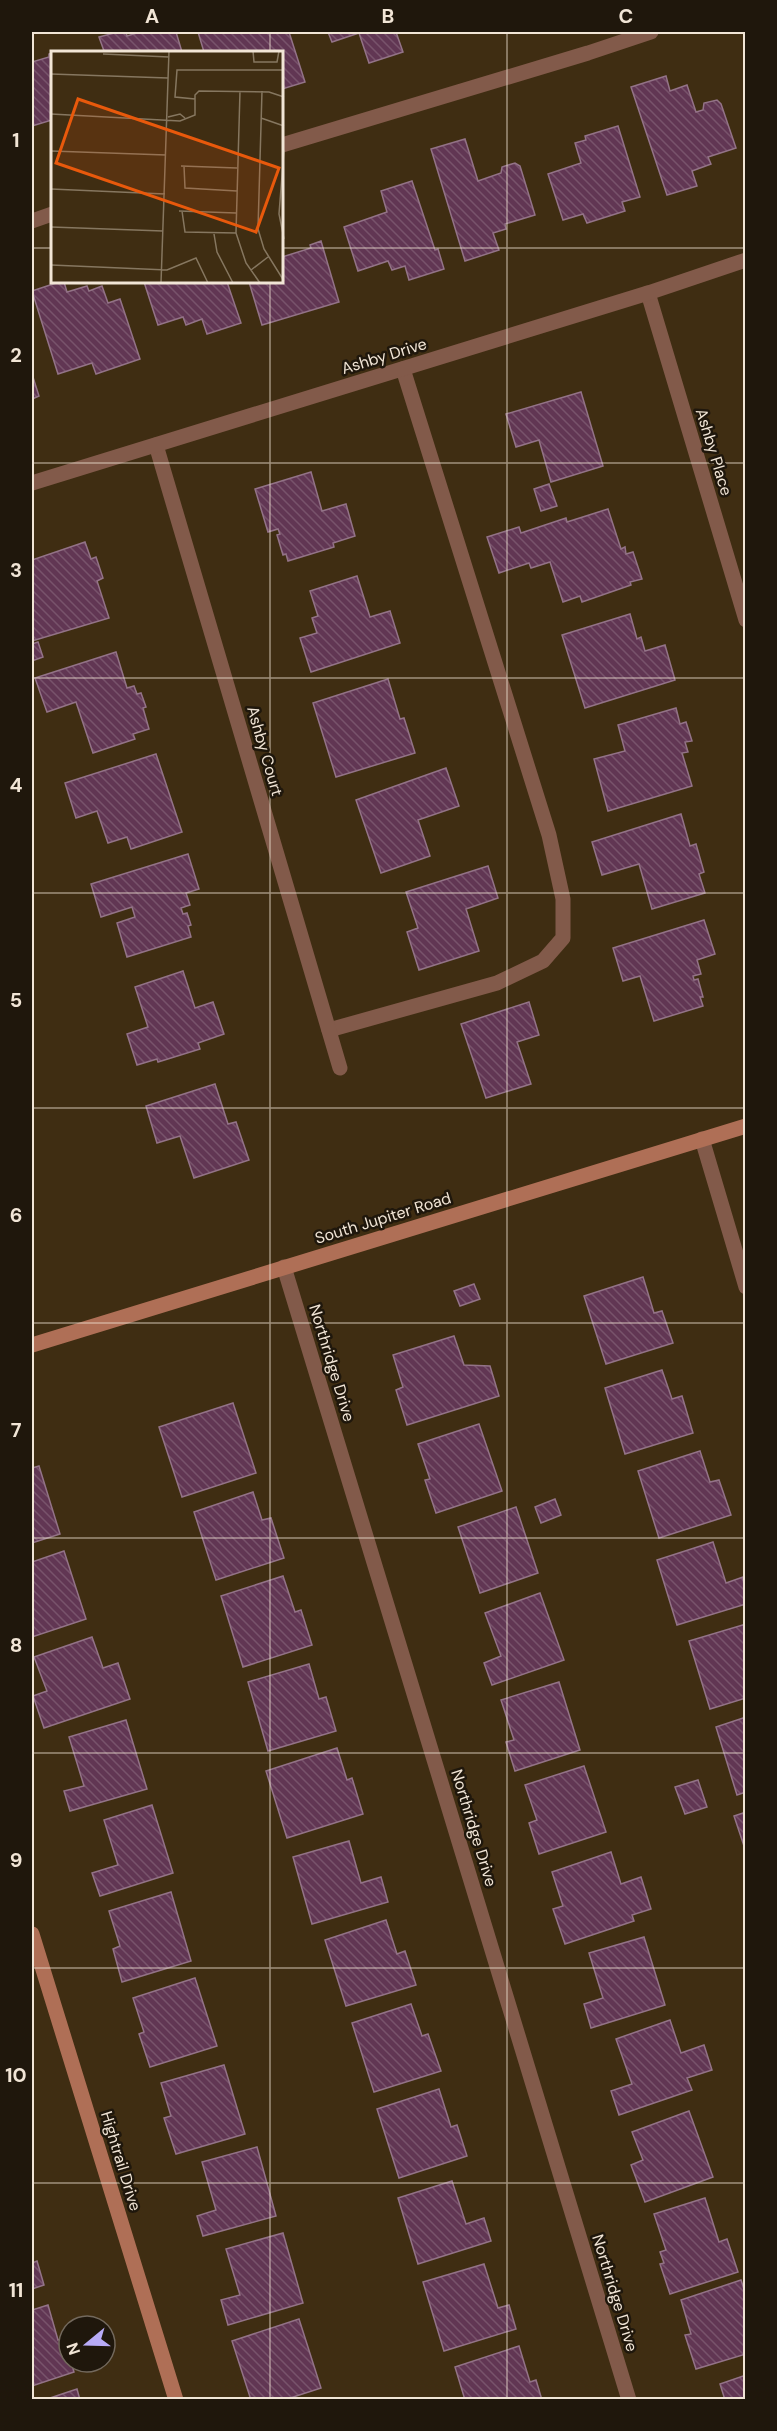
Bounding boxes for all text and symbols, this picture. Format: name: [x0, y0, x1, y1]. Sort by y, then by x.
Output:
text: A: [145, 3, 159, 29]
text: B: [382, 3, 394, 29]
text: C: [619, 3, 633, 29]
inset map: [51, 51, 284, 284]
text: 1: [12, 127, 20, 153]
street label: Ashby Drive: [339, 333, 429, 379]
text: 2: [10, 342, 22, 368]
street label: Ashby Place: [691, 406, 737, 498]
text: 3: [10, 557, 22, 583]
street label: Ashby Court: [242, 704, 288, 798]
text: 4: [10, 772, 23, 798]
text: 5: [10, 987, 22, 1013]
street label: South Jupiter Road: [312, 1187, 454, 1249]
text: 6: [10, 1202, 22, 1228]
street label: Northridge Drive: [304, 1302, 360, 1424]
text: 7: [11, 1417, 22, 1443]
text: 8: [10, 1632, 22, 1658]
street label: Northridge Drive: [446, 1767, 502, 1889]
text: 9: [10, 1847, 22, 1873]
text: 10: [5, 2062, 27, 2088]
street label: Hightrail Drive: [96, 2109, 146, 2213]
street label: Northridge Drive: [587, 2232, 643, 2354]
text: 11: [9, 2277, 23, 2303]
north arrow: [57, 2314, 117, 2374]
text: N: [61, 2340, 85, 2358]

